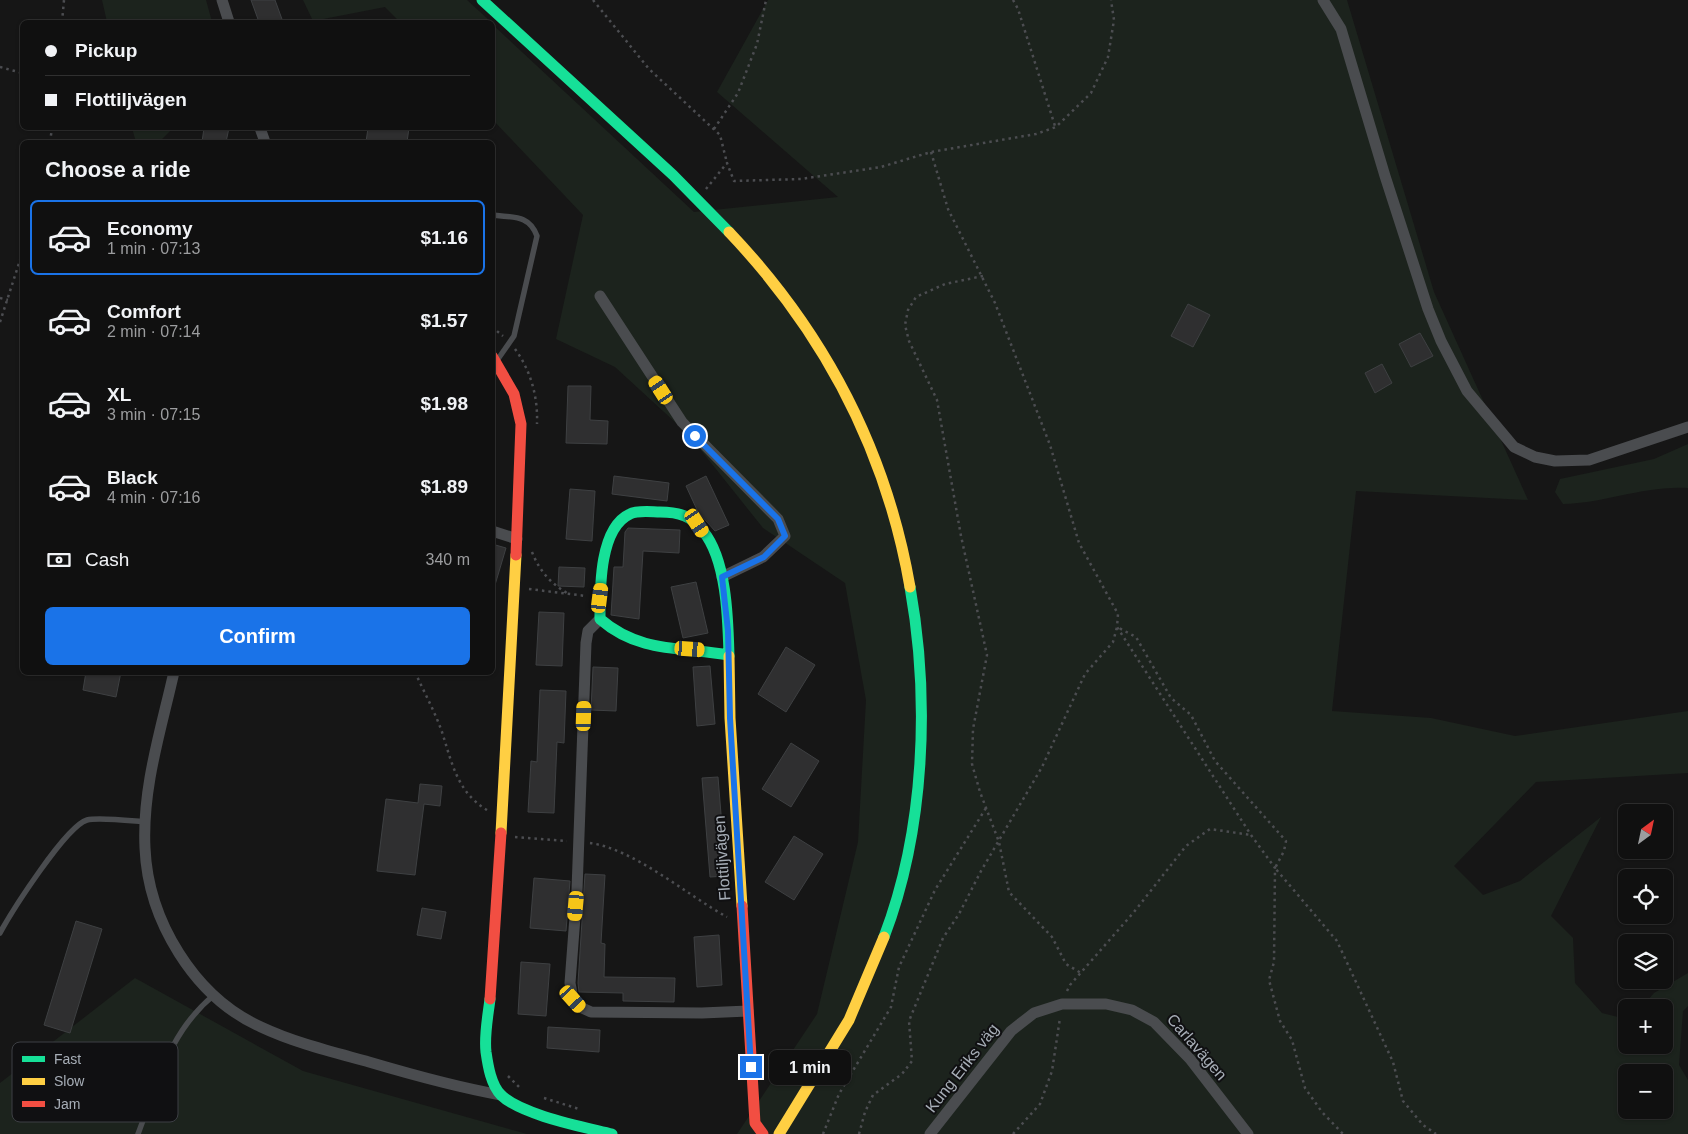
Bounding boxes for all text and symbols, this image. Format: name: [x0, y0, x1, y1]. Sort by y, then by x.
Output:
text: Pickup: [75, 40, 137, 61]
text: Flottiljvägen: [75, 89, 187, 110]
text: Choose a ride: [45, 157, 190, 182]
icon: car: [47, 215, 92, 260]
text: Economy: [107, 218, 193, 239]
text: $1.16: [420, 227, 468, 248]
text: 1 min · 07:13: [107, 240, 200, 257]
icon: car: [47, 298, 92, 343]
text: Comfort: [107, 301, 181, 322]
text: $1.57: [420, 310, 468, 331]
text: 2 min · 07:14: [107, 323, 200, 340]
car: [646, 373, 675, 407]
icon: car: [47, 381, 92, 426]
text: XL: [107, 384, 131, 405]
text: $1.98: [420, 393, 468, 414]
text: 3 min · 07:15: [107, 406, 200, 423]
route start: [684, 425, 706, 447]
icon: car: [47, 464, 92, 509]
text: Black: [107, 467, 158, 488]
text: $1.89: [420, 476, 468, 497]
text: 4 min · 07:16: [107, 489, 200, 506]
car: [682, 506, 711, 540]
icon: cash: [45, 546, 73, 574]
text: Cash: [85, 549, 129, 570]
text: 340 m: [426, 551, 470, 568]
car: [590, 582, 609, 614]
button: Confirm: [45, 607, 470, 665]
car: [674, 640, 705, 658]
car: [575, 701, 592, 731]
north arrow: [1618, 804, 1672, 859]
map controls: [1618, 804, 1673, 1119]
street label: Flottiljvägen: [711, 815, 733, 901]
button: locate: [1618, 869, 1673, 924]
car: [567, 890, 584, 922]
button: layers: [1618, 934, 1673, 989]
car: [557, 983, 588, 1015]
button: +: [1618, 999, 1673, 1054]
street label: Carlavägen: [1164, 1011, 1230, 1083]
street label: Kung Eriks väg: [922, 1020, 1002, 1116]
legend: [12, 1042, 178, 1122]
callout: 1 min: [768, 1050, 851, 1084]
text: Fast: [54, 1051, 81, 1067]
route end: [740, 1056, 762, 1078]
text: 1 min: [789, 1059, 831, 1076]
button: −: [1618, 1064, 1673, 1119]
text: Slow: [54, 1073, 85, 1089]
text: Jam: [54, 1096, 80, 1112]

